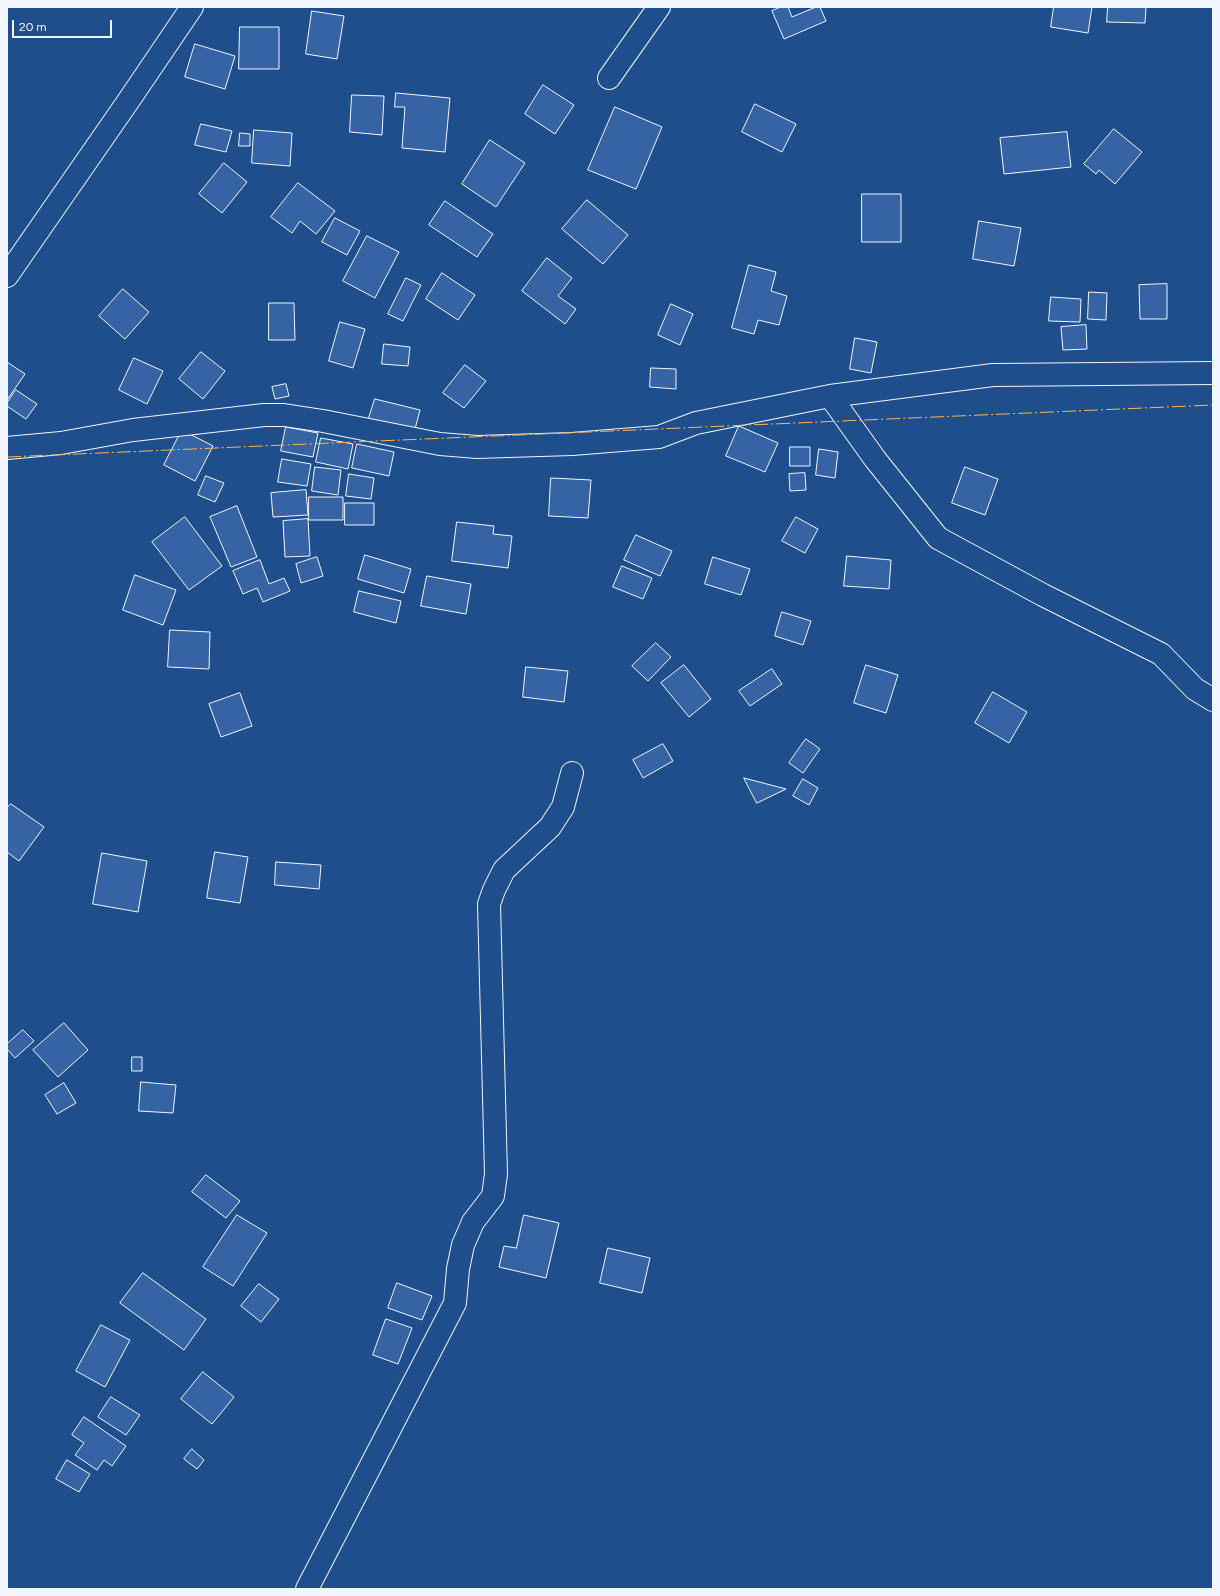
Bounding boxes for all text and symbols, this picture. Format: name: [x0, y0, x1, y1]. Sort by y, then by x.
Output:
scale bar: [14, 12, 114, 38]
text: 20 m: [19, 20, 47, 34]

